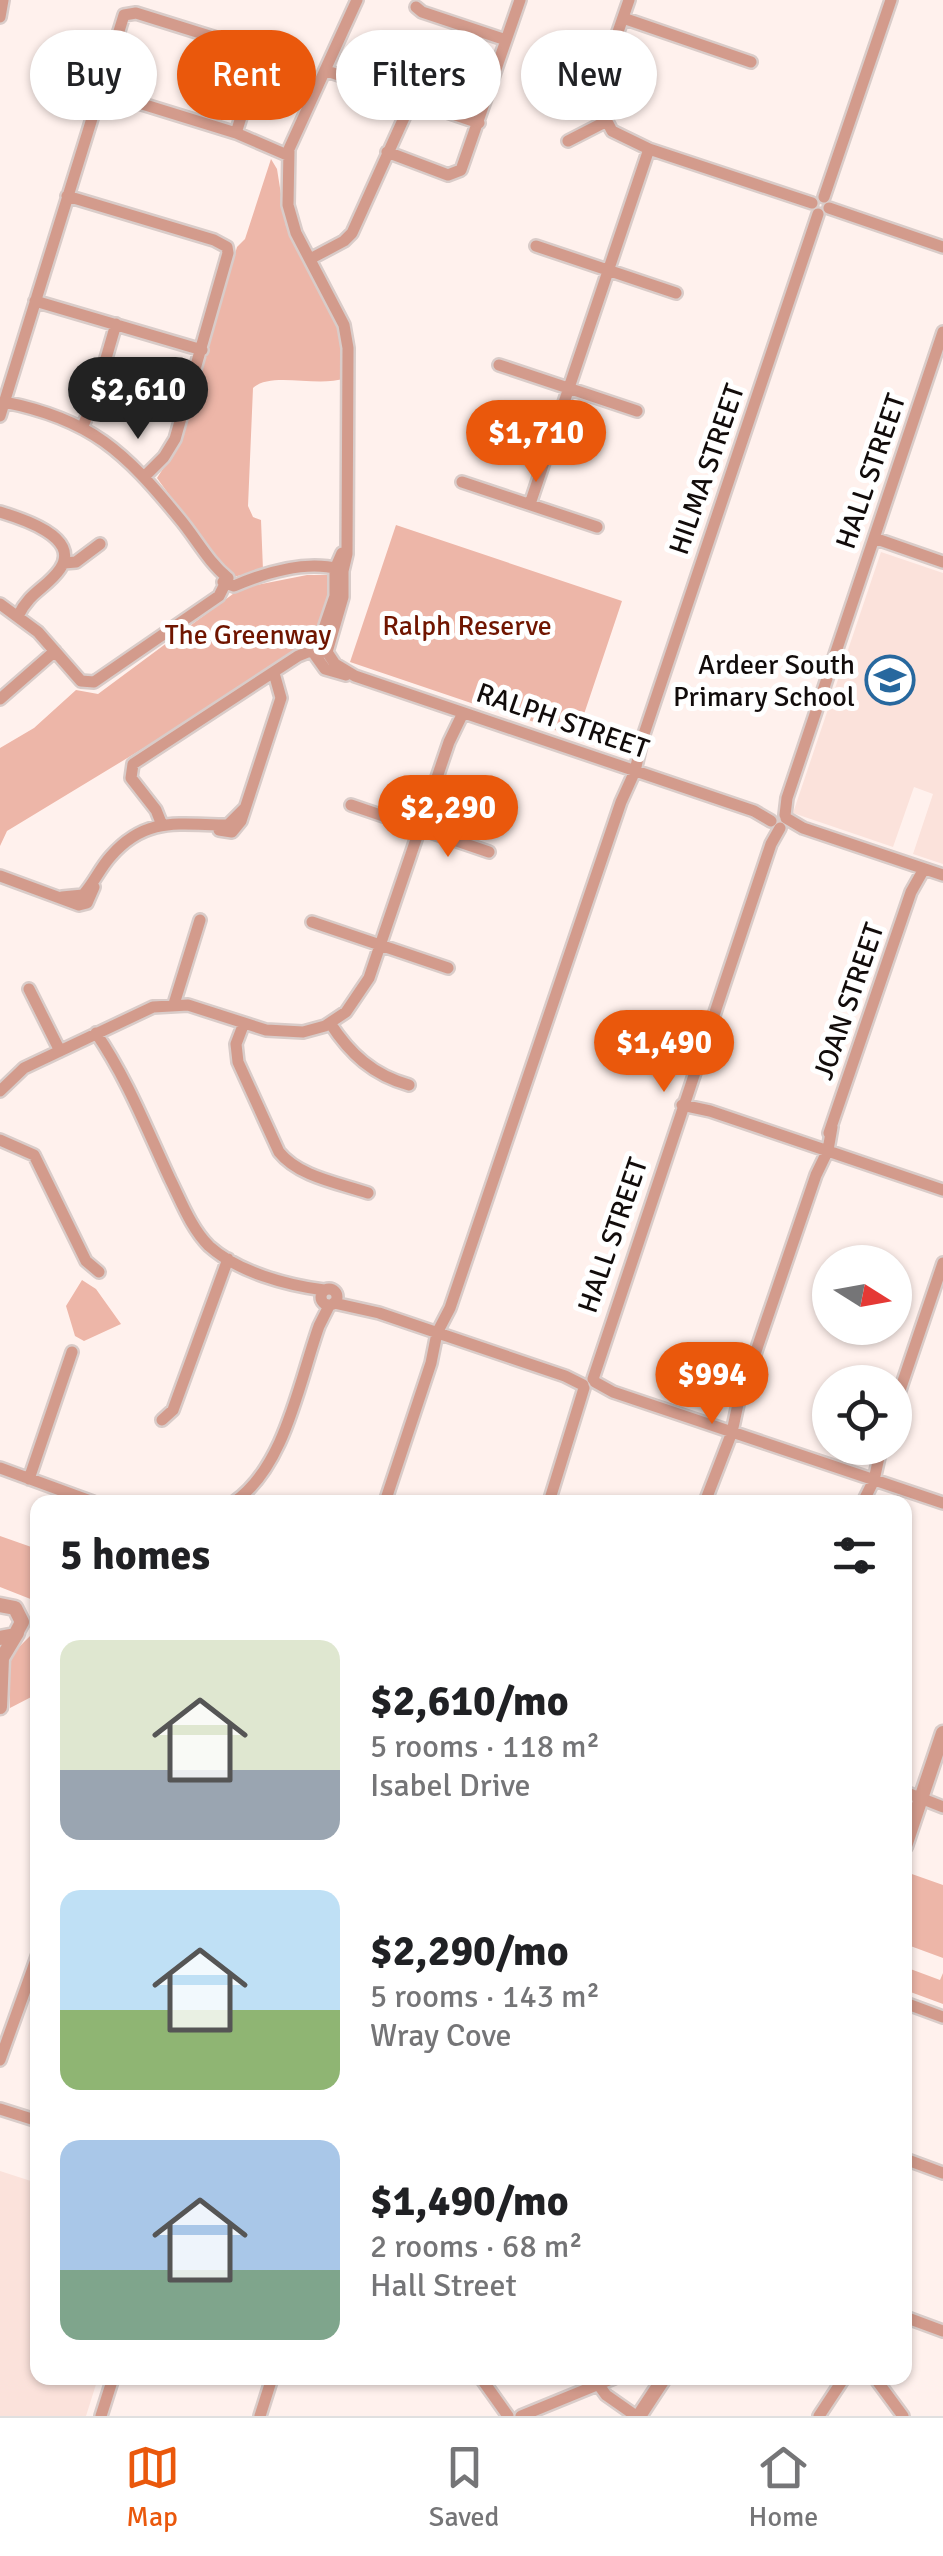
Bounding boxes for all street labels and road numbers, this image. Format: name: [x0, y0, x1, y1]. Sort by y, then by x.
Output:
street label: HILMA STREET: [662, 379, 752, 559]
street label: HALL STREET: [829, 389, 913, 553]
street label: RALPH STREET: [472, 676, 654, 766]
street label: JOAN STREET: [806, 918, 892, 1084]
street label: HALL STREET: [571, 1153, 655, 1317]

